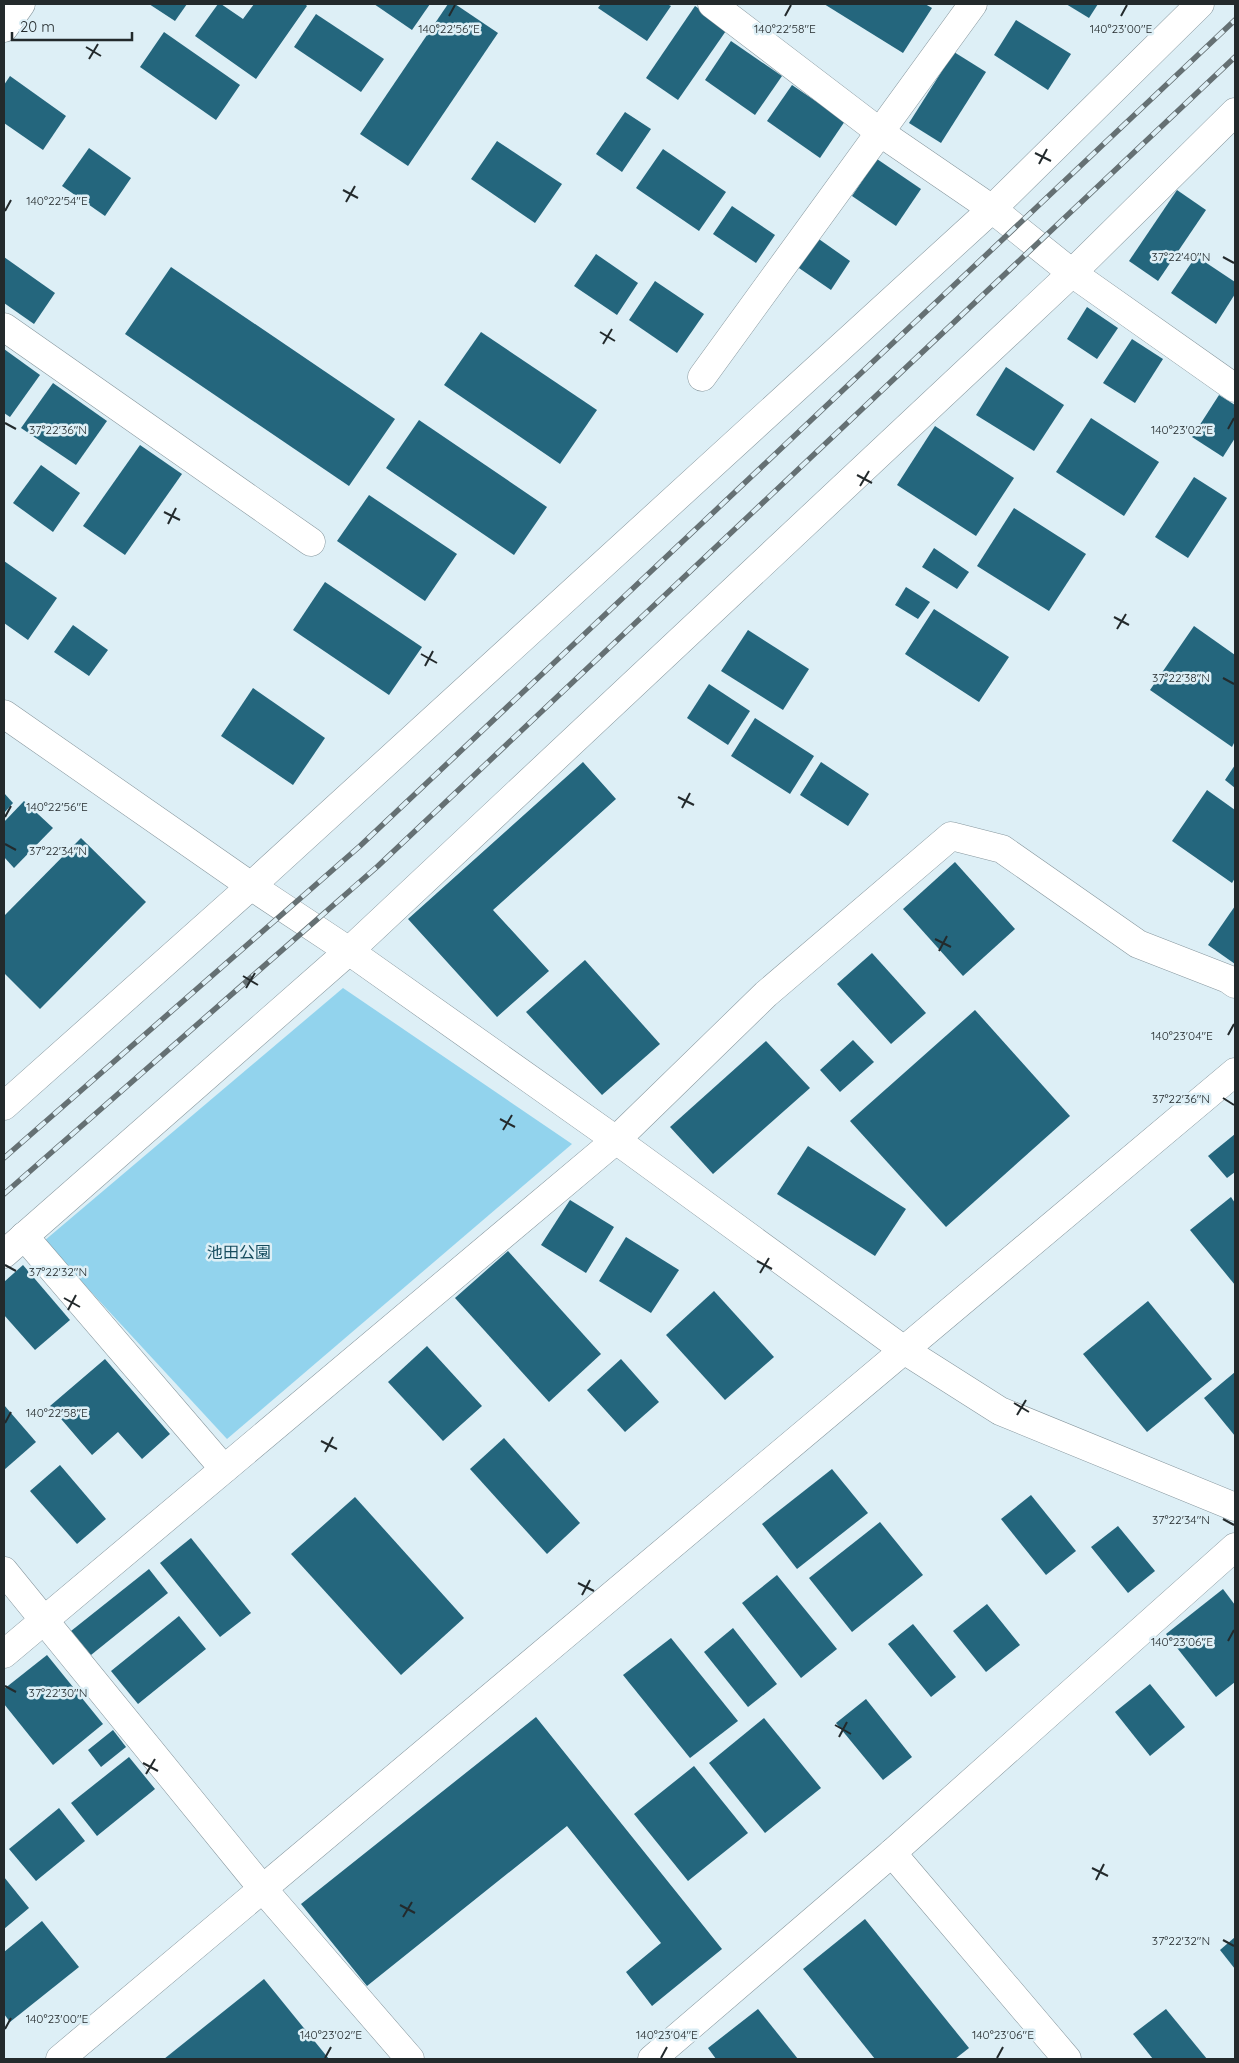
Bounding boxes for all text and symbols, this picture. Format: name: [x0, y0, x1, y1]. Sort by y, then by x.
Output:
scale bar: [12, 10, 132, 42]
text: 20 m: [20, 17, 55, 36]
text: 140°22'56"E: [418, 21, 480, 36]
text: 140°22'58"E: [754, 21, 816, 36]
text: 140°23'00"E: [1090, 21, 1153, 36]
text: 140°22'54"E: [26, 193, 88, 208]
text: 37°22'40"N: [1152, 249, 1210, 264]
text: 37°22'36"N: [29, 422, 87, 437]
text: 140°23'02"E: [1151, 422, 1213, 437]
text: 37°22'38"N: [1152, 670, 1210, 685]
text: 140°22'56"E: [26, 799, 88, 814]
text: 37°22'34"N: [29, 843, 87, 858]
text: 140°23'04"E: [1151, 1028, 1213, 1043]
text: 37°22'36"N: [1152, 1091, 1210, 1106]
park label: 池田公園: [207, 1242, 271, 1262]
text: 37°22'32"N: [29, 1264, 87, 1279]
text: 140°22'58"E: [26, 1405, 88, 1420]
text: 37°22'34"N: [1152, 1512, 1210, 1527]
text: 140°23'06"E: [1151, 1634, 1213, 1649]
text: 37°22'30"N: [29, 1685, 87, 1700]
text: 37°22'32"N: [1152, 1933, 1210, 1948]
text: 140°23'00"E: [26, 2011, 89, 2026]
text: 140°23'02"E: [300, 2027, 362, 2042]
text: 140°23'04"E: [636, 2027, 698, 2042]
text: 140°23'06"E: [972, 2027, 1034, 2042]

